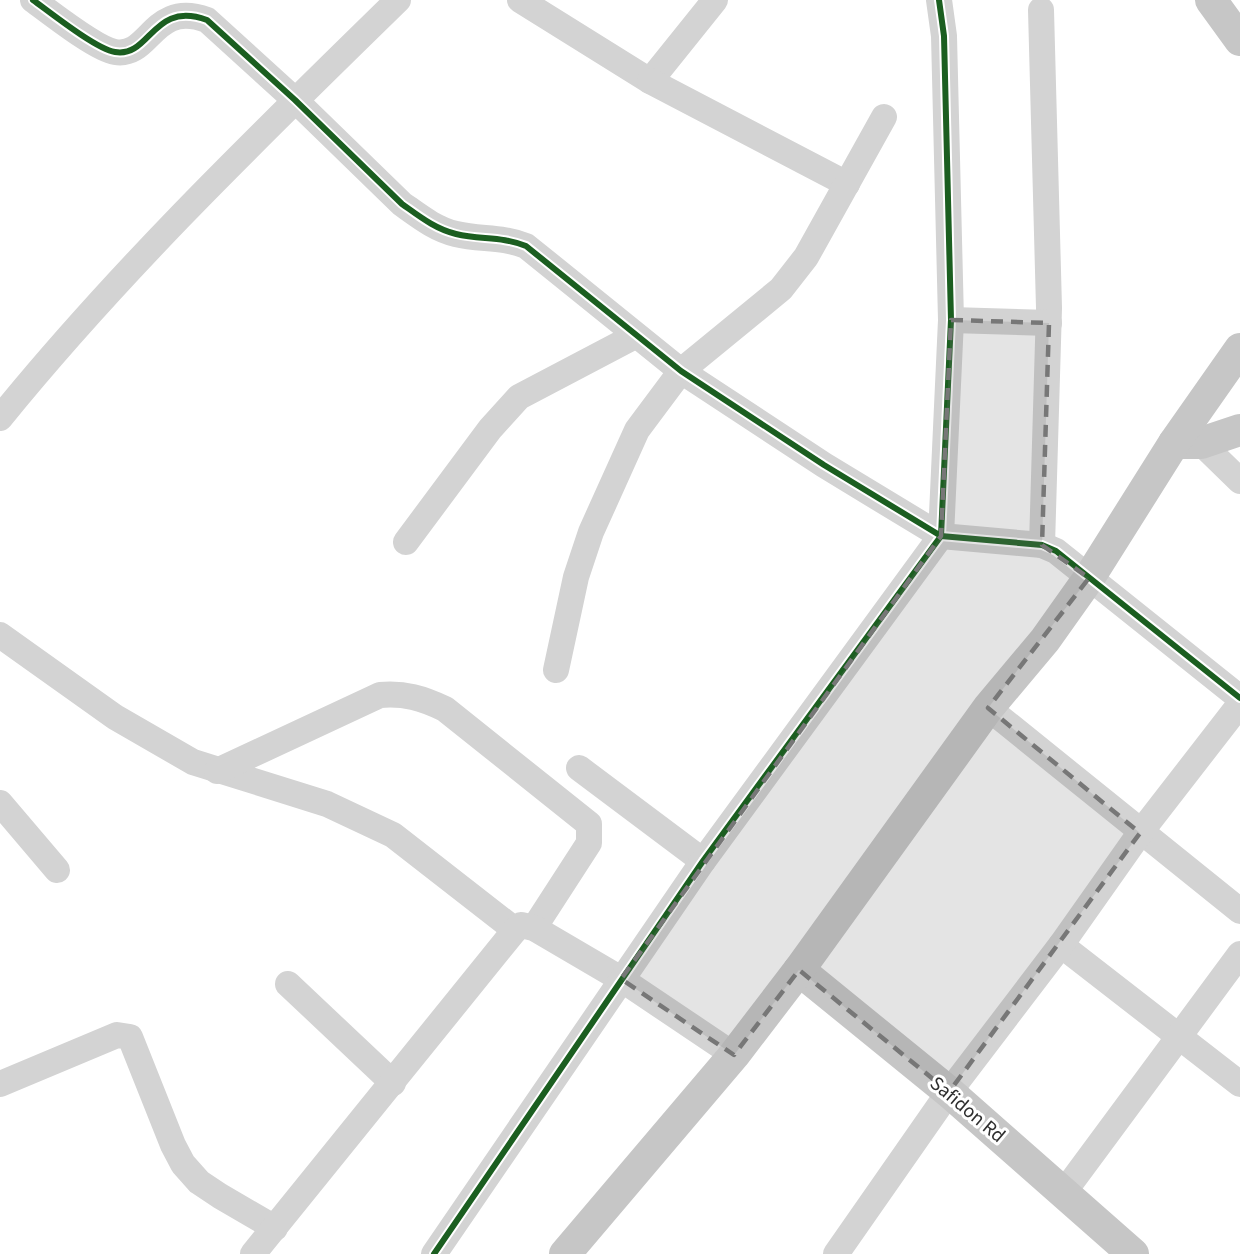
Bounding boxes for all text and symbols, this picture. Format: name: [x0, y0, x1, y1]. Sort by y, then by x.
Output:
street label: Safidon Rd: [924, 1070, 1011, 1150]

